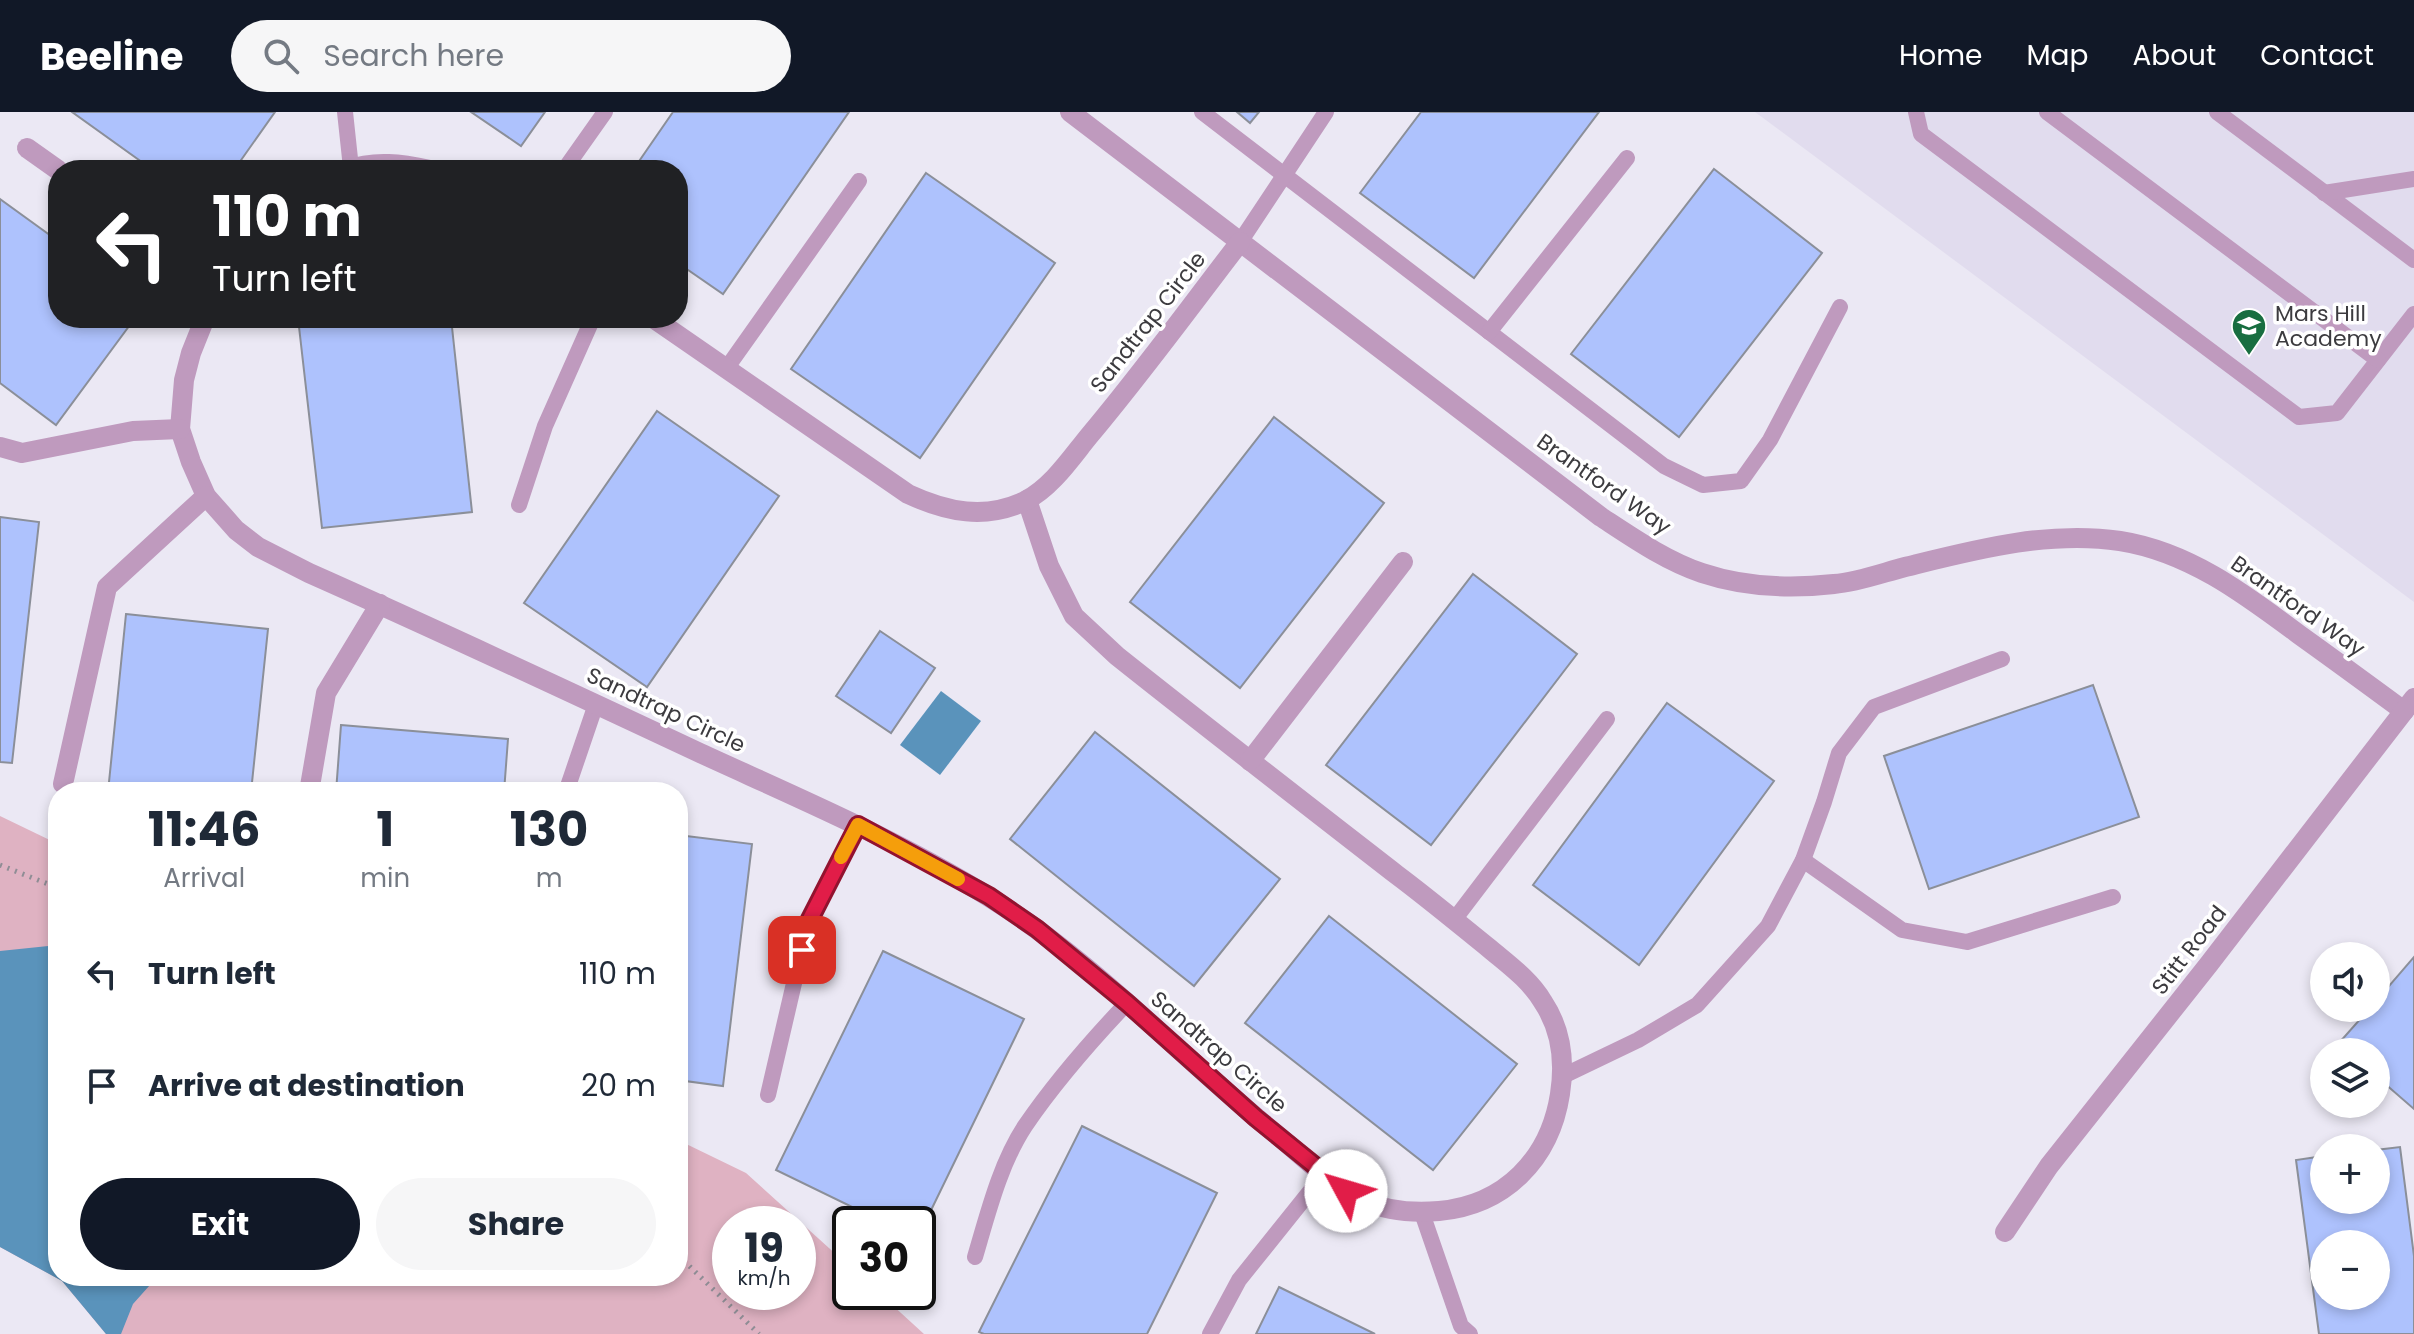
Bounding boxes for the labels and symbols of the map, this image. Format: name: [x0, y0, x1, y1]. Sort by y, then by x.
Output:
street label: Sandtrap Circle: [1083, 245, 1213, 399]
place label: Mars Hill Academy: [2275, 298, 2382, 354]
school or university icon: Mars Hill Academy: [2230, 307, 2268, 357]
street label: Brantford Way: [1531, 426, 1678, 542]
street label: Brantford Way: [2225, 548, 2372, 664]
street label: Sandtrap Circle: [582, 660, 750, 760]
street label: Stitt Road: [2144, 899, 2234, 1001]
pin: [768, 916, 836, 984]
street label: Sandtrap Circle: [1144, 984, 1294, 1120]
position arrow: [1304, 1149, 1388, 1233]
speed limit sign: 30: [832, 1206, 936, 1310]

